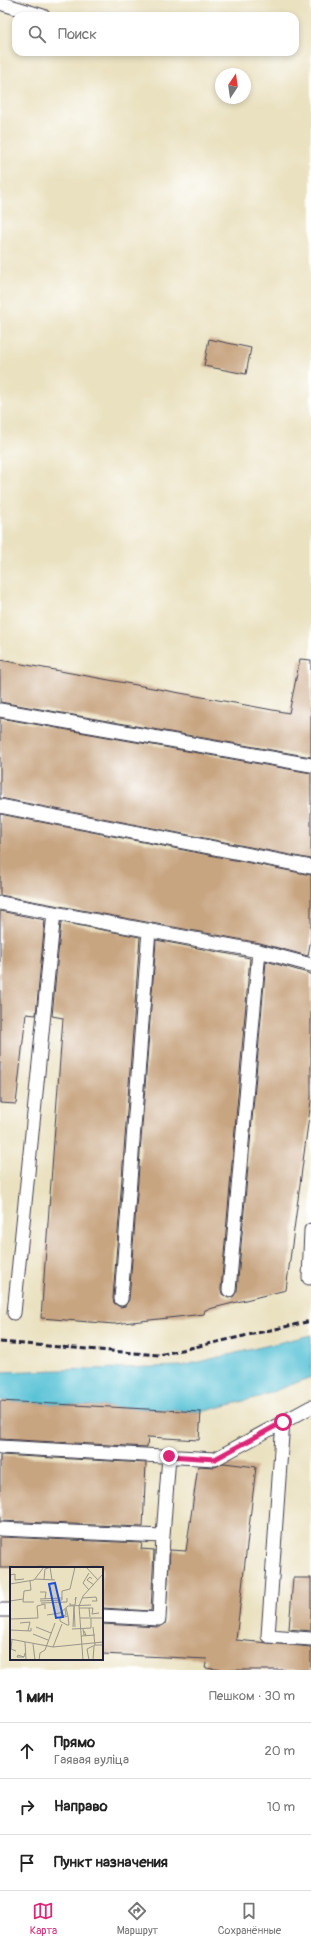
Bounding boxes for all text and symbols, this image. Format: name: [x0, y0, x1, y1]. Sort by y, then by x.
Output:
search box: [12, 12, 299, 56]
icon: search: [26, 23, 48, 45]
text: Поиск: [58, 25, 97, 44]
north arrow: [215, 68, 251, 104]
route start: [274, 1413, 292, 1431]
route end: [160, 1447, 178, 1465]
inset map: [10, 1567, 103, 1660]
text: 1 мин: [16, 1686, 54, 1707]
text: Пешком · 30 m: [209, 1688, 295, 1704]
text: Прямо: [54, 1733, 95, 1752]
icon: ahead: [16, 1740, 38, 1762]
text: 20 m: [264, 1743, 295, 1759]
text: Гаявая вуліца: [54, 1752, 129, 1768]
icon: right: [16, 1796, 38, 1818]
text: Направо: [54, 1797, 108, 1816]
text: 10 m: [267, 1799, 295, 1815]
icon: arrive: [16, 1852, 38, 1874]
text: Пункт назначения: [54, 1853, 168, 1872]
tab: Карта: [30, 1900, 57, 1937]
tab: Маршрут: [117, 1900, 158, 1937]
tab: Сохранённые: [218, 1900, 281, 1937]

